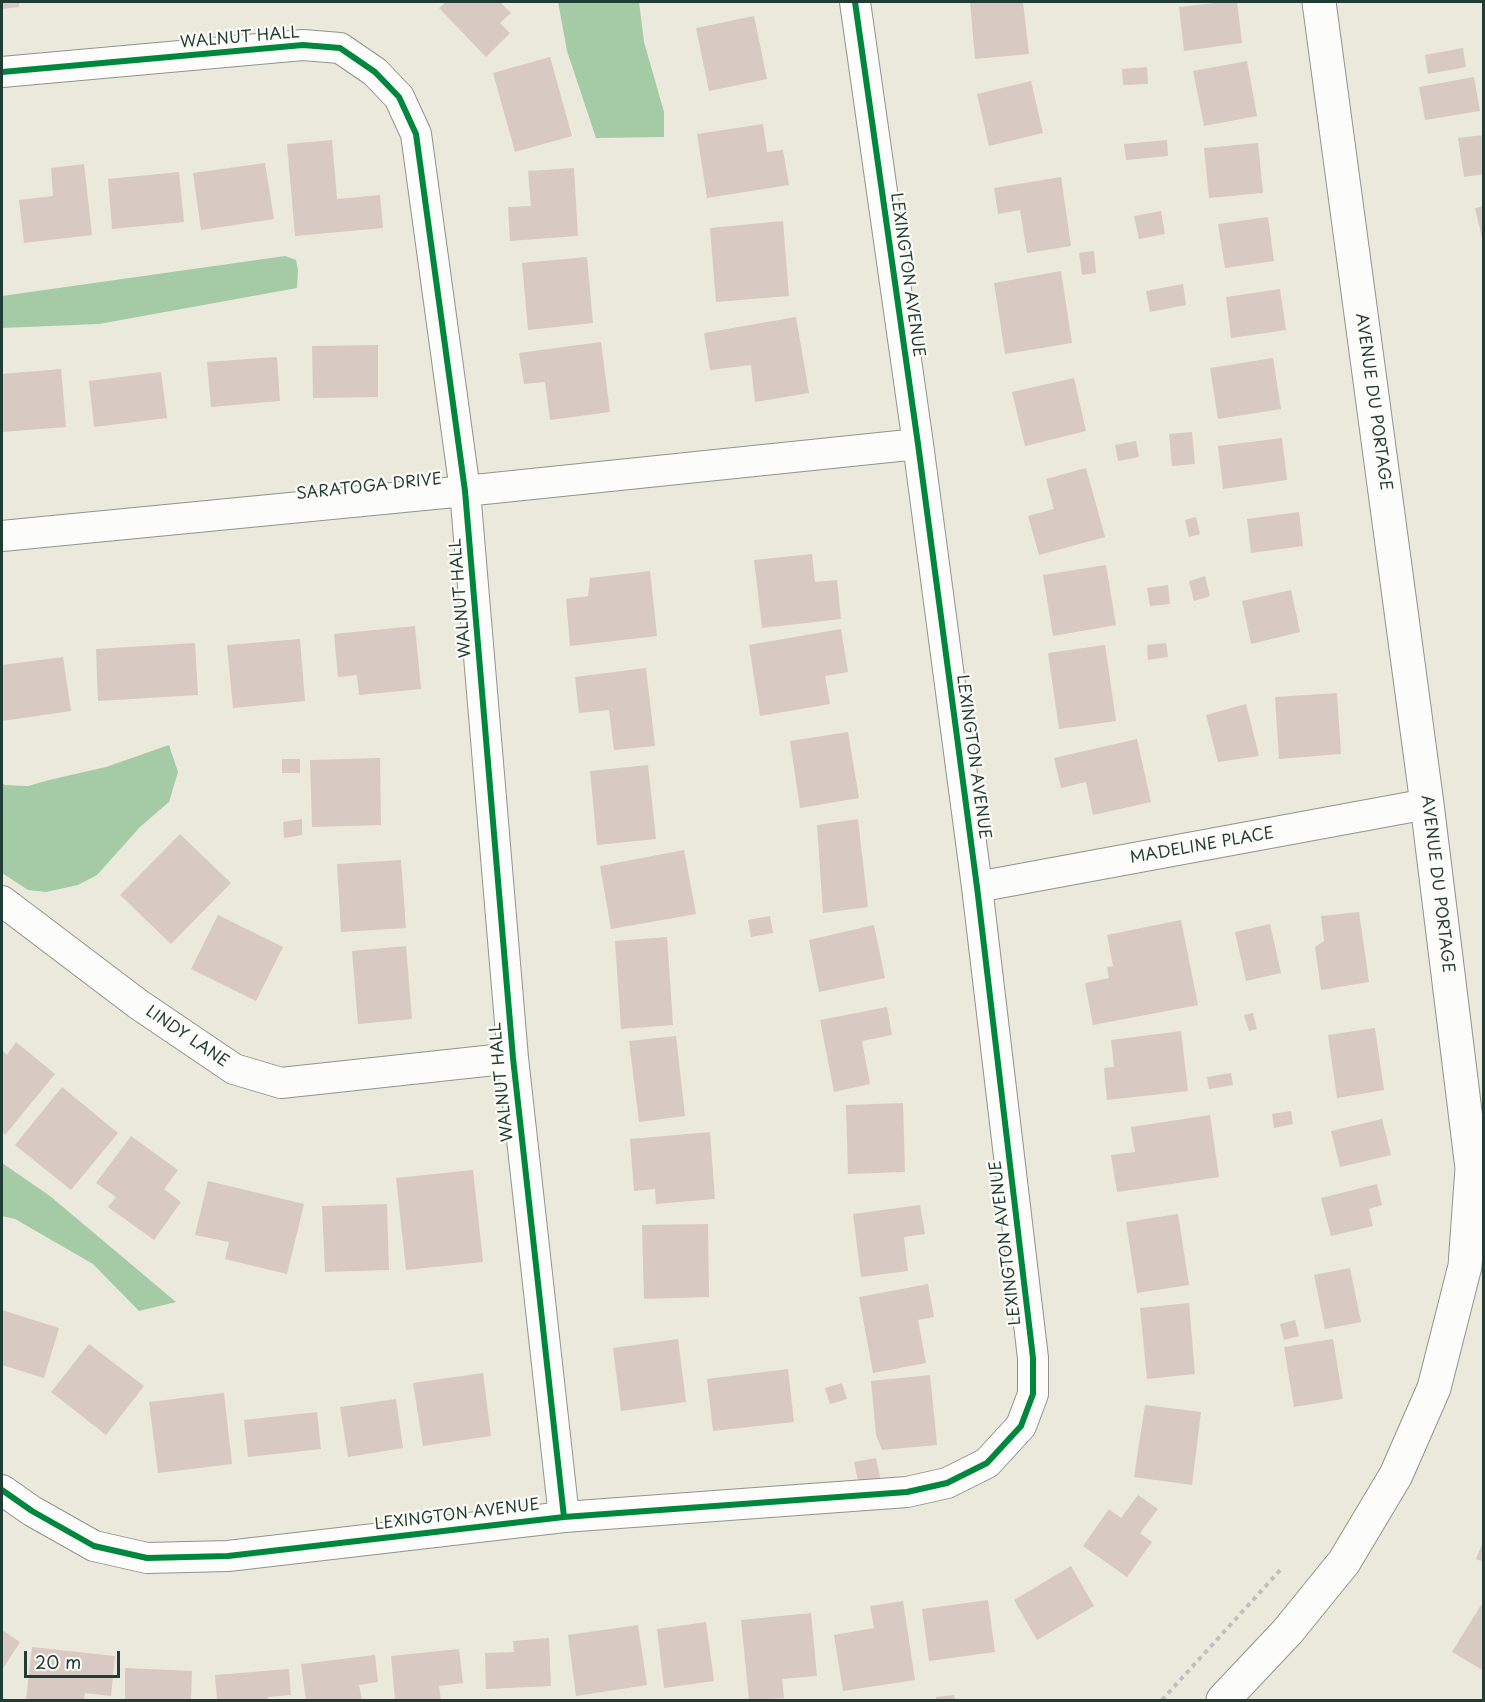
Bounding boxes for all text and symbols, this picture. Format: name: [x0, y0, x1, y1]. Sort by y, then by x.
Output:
street label: WALNUT HALL: [179, 23, 301, 53]
street label: LEXINGTON AVENUE: [886, 191, 928, 359]
street label: AVENUE DU PORTAGE: [1351, 312, 1395, 492]
street label: SARATOGA DRIVE: [295, 470, 443, 504]
street label: WALNUT HALL: [446, 537, 476, 659]
street label: LEXINGTON AVENUE: [952, 673, 994, 841]
street label: AVENUE DU PORTAGE: [1417, 794, 1457, 974]
street label: MADELINE PLACE: [1128, 824, 1276, 868]
street label: LINDY LANE: [142, 1002, 232, 1072]
street label: WALNUT HALL: [486, 1021, 518, 1143]
street label: LEXINGTON AVENUE: [986, 1159, 1026, 1327]
street label: LEXINGTON AVENUE: [373, 1495, 541, 1535]
scale bar: [27, 1639, 123, 1677]
text: 20 m: [35, 1648, 81, 1675]

